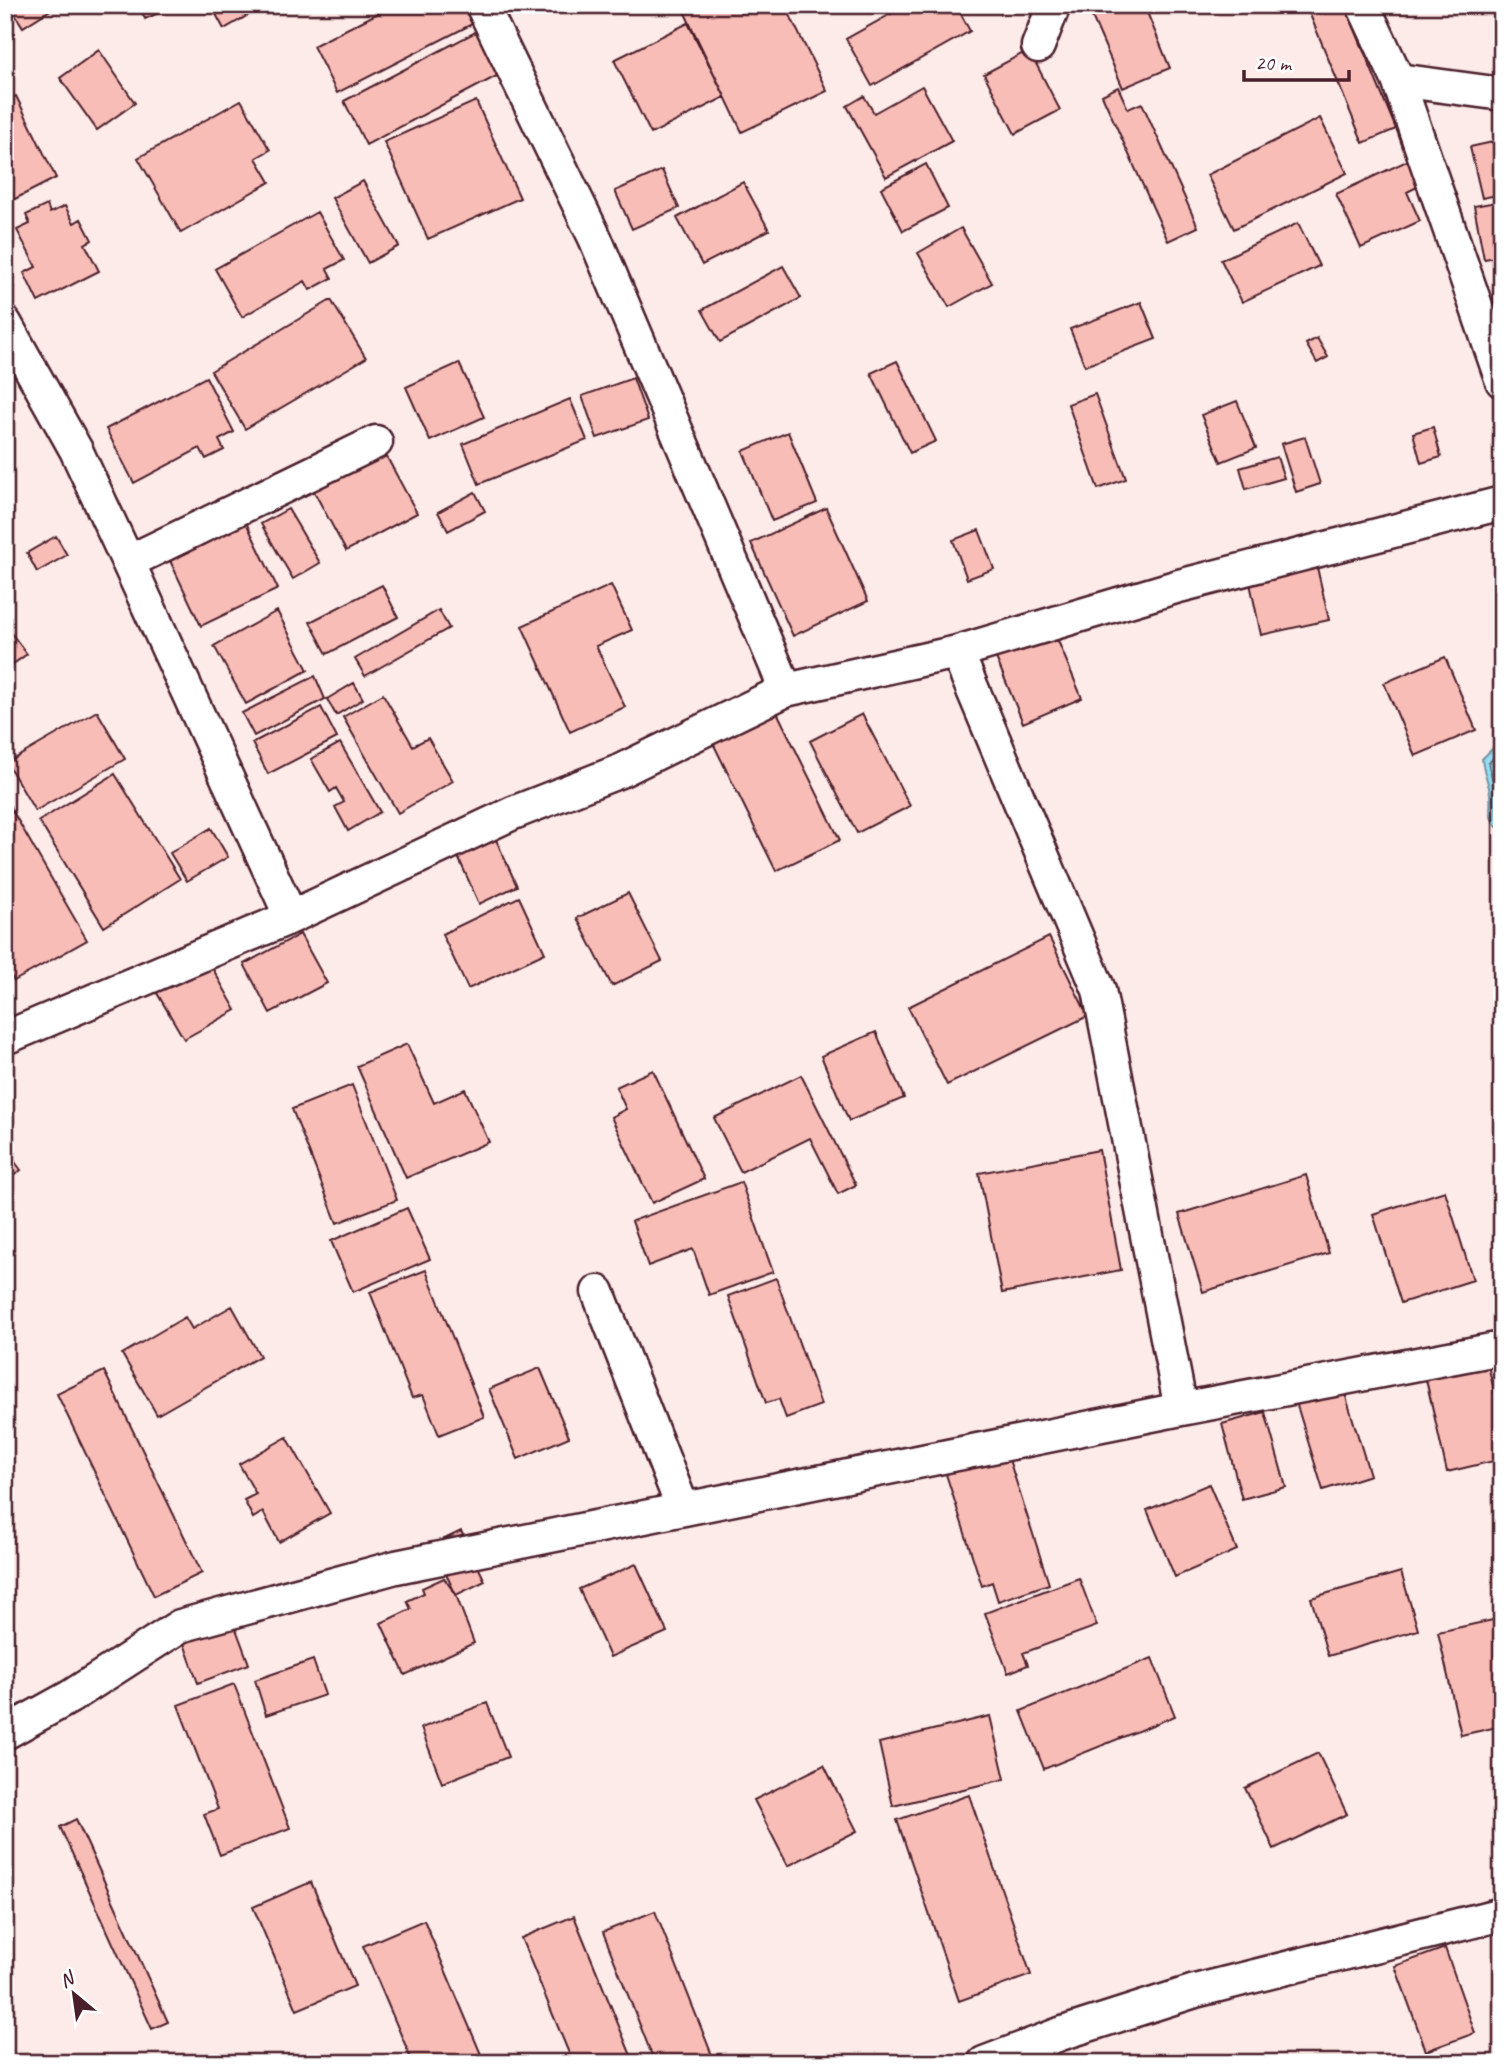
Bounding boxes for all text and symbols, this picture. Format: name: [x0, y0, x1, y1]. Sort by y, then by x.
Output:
scale bar: [1244, 38, 1350, 82]
text: 20 m: [1255, 50, 1293, 76]
north arrow: [38, 1960, 108, 2030]
text: N: [55, 1965, 80, 1993]

